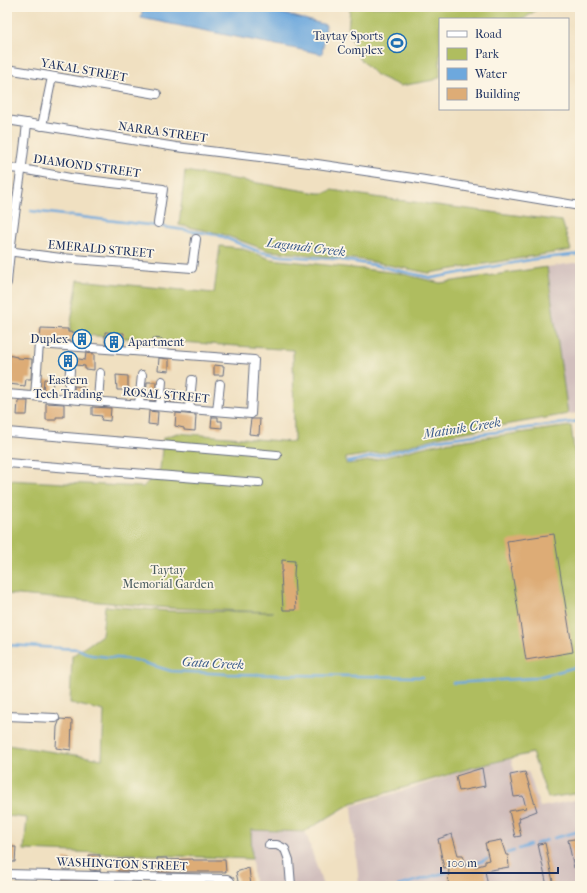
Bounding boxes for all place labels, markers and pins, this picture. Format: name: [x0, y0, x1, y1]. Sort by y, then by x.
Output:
place label: Taytay Sports Complex: [313, 29, 384, 57]
sports icon: Taytay Sports Complex: [386, 32, 408, 54]
building icon: Duplex: [71, 328, 93, 350]
building icon: Apartment: [103, 331, 125, 353]
place label: Duplex: [30, 332, 69, 346]
place label: Apartment: [127, 335, 185, 349]
building icon: Eastern Tech Trading: [57, 350, 79, 372]
place label: Eastern Tech Trading: [34, 373, 103, 401]

